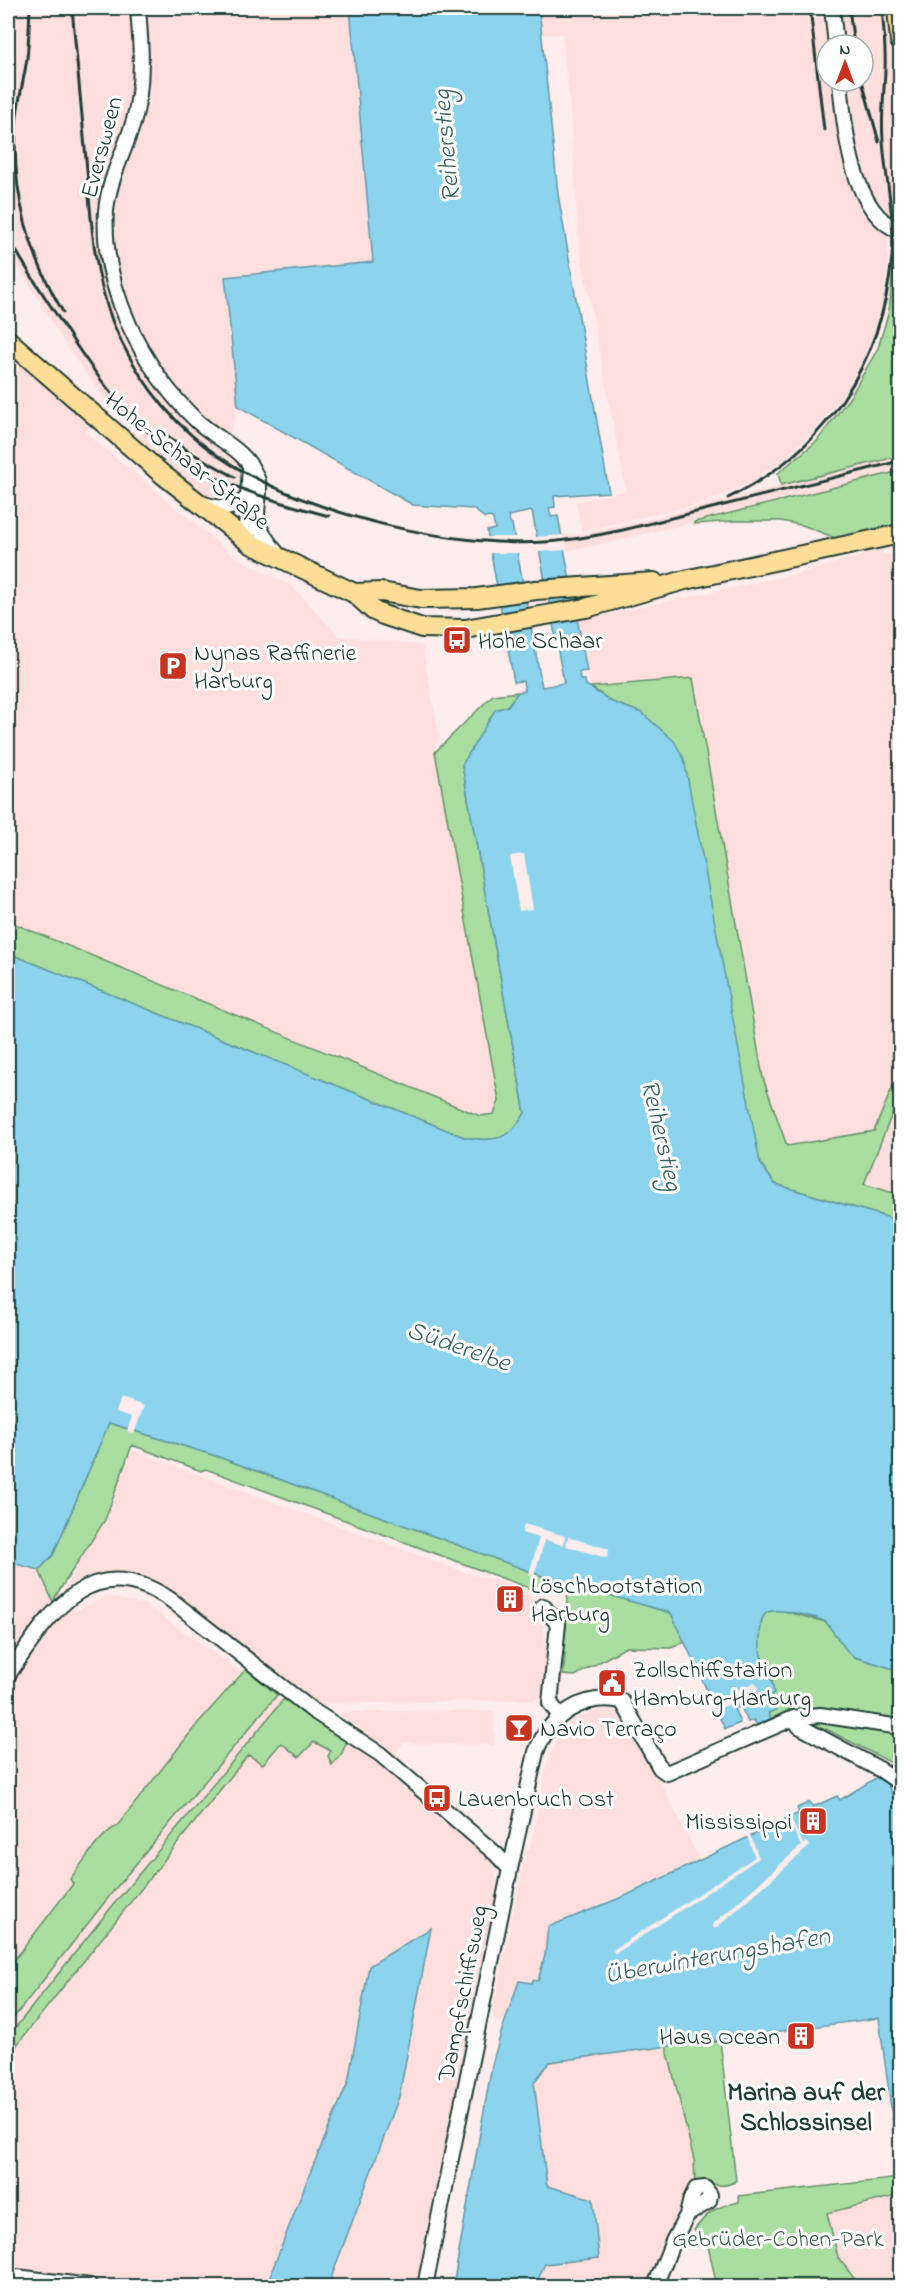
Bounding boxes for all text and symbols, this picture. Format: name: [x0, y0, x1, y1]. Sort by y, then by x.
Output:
north arrow: [815, 33, 875, 93]
text: N: [840, 38, 851, 62]
water label: Reiherstieg: [424, 87, 472, 204]
street label: Eversween: [73, 93, 134, 202]
street label: Hohe-Schaar-Straße: [96, 384, 277, 540]
bus stop icon: Hohe Schaar: [441, 624, 473, 656]
place label: Hohe Schaar: [478, 625, 603, 660]
place label: Nynas Raffinerie Harburg: [194, 637, 357, 700]
parking icon: Nynas Raffinerie Harburg: [157, 650, 189, 682]
water label: Reiherstieg: [629, 1076, 692, 1196]
water label: Süderelbe: [401, 1312, 516, 1384]
place label: Löschbootstation Harburg: [531, 1570, 702, 1633]
building icon: Löschbootstation Harburg: [494, 1583, 526, 1615]
place label: Zollschiffstation Hamburg-Harburg: [633, 1654, 811, 1717]
public building icon: Zollschiffstation Hamburg-Harburg: [596, 1667, 628, 1699]
bar icon: Navio Terraço: [503, 1712, 535, 1744]
place label: Navio Terraço: [540, 1713, 677, 1748]
bus stop icon: Lauenbruch Ost: [421, 1782, 453, 1814]
place label: Lauenbruch Ost: [458, 1783, 614, 1818]
building icon: Mississippi: [797, 1805, 829, 1837]
place label: Mississippi: [685, 1806, 792, 1841]
street label: Dampfschiffsweg: [430, 1902, 499, 2086]
water label: Überwinterungshafen: [602, 1918, 834, 1995]
building icon: Haus Ocean: [785, 2020, 817, 2052]
place label: Haus Ocean: [659, 2021, 780, 2056]
district label: Marina auf der Schlossinsel: [727, 2075, 886, 2143]
park label: Gebrüder-Cohen-Park: [672, 2223, 884, 2258]

